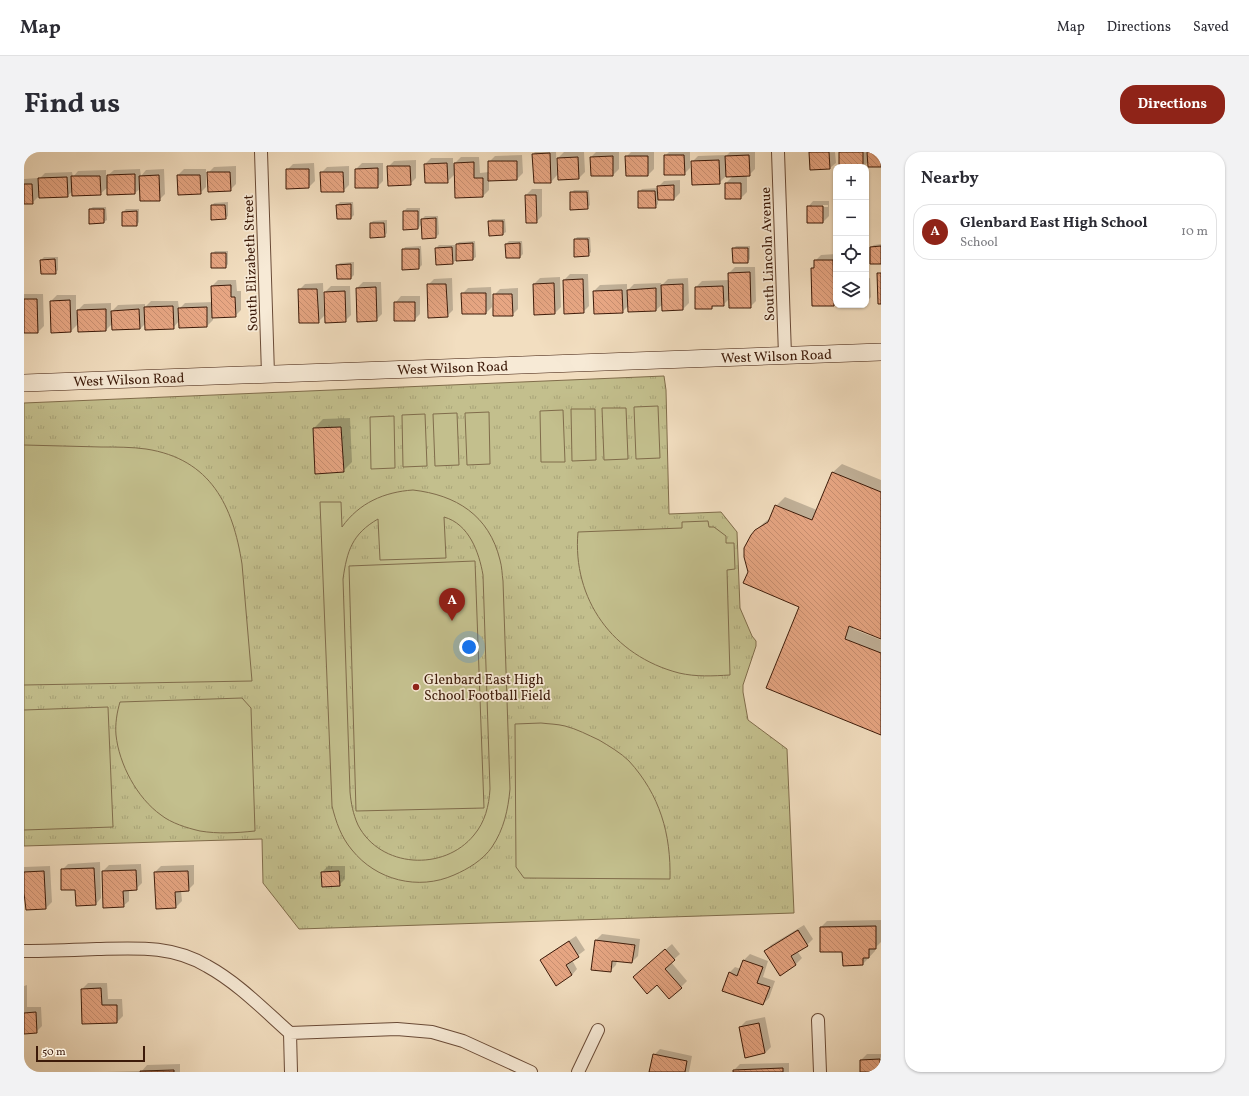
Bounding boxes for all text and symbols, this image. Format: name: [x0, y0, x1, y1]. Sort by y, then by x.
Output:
text: Map: [20, 15, 61, 41]
text: Map: [1057, 18, 1085, 37]
text: Directions: [1107, 18, 1171, 37]
text: Saved: [1193, 18, 1229, 37]
text: Find us: [24, 85, 120, 124]
button: Directions: [1120, 85, 1225, 124]
map controls: [833, 164, 869, 308]
button: +: [833, 164, 869, 200]
text: Nearby: [921, 167, 979, 190]
street label: South Lincoln Avenue: [757, 186, 780, 321]
street label: South Elizabeth Street: [240, 194, 263, 332]
button: −: [833, 200, 869, 236]
text: Glenbard East High School: [960, 213, 1148, 234]
text: A: [930, 223, 940, 241]
text: 10 m: [1181, 223, 1208, 241]
text: School: [960, 234, 998, 252]
button: locate: [833, 236, 869, 272]
button: layers: [833, 272, 869, 308]
street label: West Wilson Road: [721, 346, 833, 369]
street label: West Wilson Road: [397, 357, 509, 380]
street label: West Wilson Road: [73, 369, 185, 392]
pin: A: [439, 588, 465, 621]
your location: [459, 637, 479, 657]
place label: Glenbard East High School Football Field: [424, 671, 551, 706]
marker: Glenbard East High School Football Field: [411, 682, 421, 692]
scale bar: [36, 1044, 145, 1063]
text: 50 m: [42, 1045, 66, 1060]

